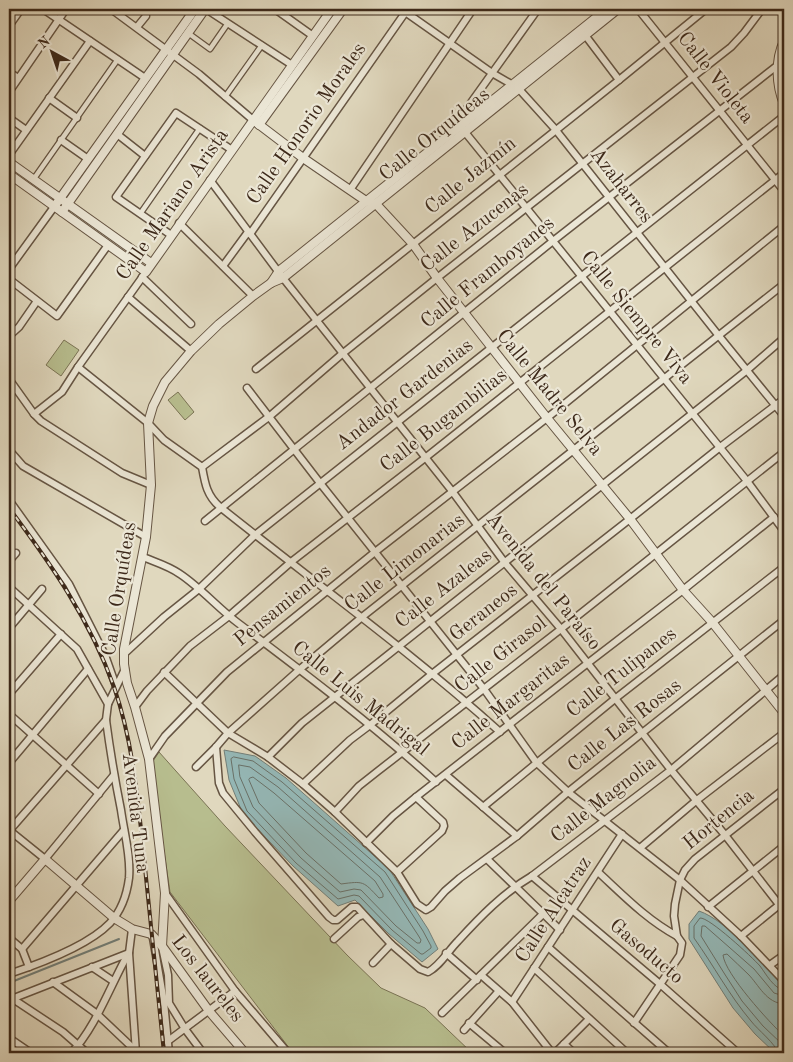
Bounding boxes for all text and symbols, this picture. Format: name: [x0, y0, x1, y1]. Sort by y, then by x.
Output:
north arrow: [28, 28, 78, 78]
street label: Calle Violeta: [673, 28, 757, 128]
text: N: [36, 34, 53, 52]
street label: Calle Honorio Morales: [244, 39, 370, 209]
street label: Calle Orquídeas: [376, 85, 494, 185]
street label: Calle Mariano Arista: [113, 126, 233, 284]
street label: Calle Jazmín: [422, 133, 520, 219]
street label: Azaharres: [586, 145, 656, 227]
street label: Calle Azucenas: [417, 180, 533, 276]
street label: Calle Framboyanes: [418, 213, 558, 333]
street label: Calle Siempre Viva: [576, 248, 696, 388]
street label: Calle Madre Selva: [492, 326, 606, 460]
street label: Andador Gardenias: [333, 336, 477, 454]
street label: Calle Bugambilias: [377, 365, 511, 477]
street label: Calle Limonarias: [341, 510, 469, 616]
street label: Avenida del Paraíso: [482, 510, 604, 654]
street label: Calle Orquídeas: [100, 521, 140, 657]
street label: Calle Azaleas: [392, 545, 496, 633]
street label: Pensamientos: [231, 561, 335, 651]
street label: Geraneos: [446, 580, 522, 646]
street label: Calle Girasol: [451, 613, 551, 697]
street label: Calle Tulipanes: [563, 624, 681, 722]
street label: Calle Luis Madrigal: [288, 638, 432, 760]
street label: Calle Margaritas: [448, 650, 574, 754]
street label: Calle Las Rosas: [565, 676, 685, 776]
street label: Avenida Tuna: [118, 752, 152, 874]
street label: Calle Magnolia: [548, 753, 661, 847]
street label: Hortencia: [680, 785, 758, 854]
street label: Calle Alcatraz: [512, 853, 596, 967]
street label: Gasoducto: [605, 916, 687, 988]
street label: Los laureles: [167, 932, 247, 1026]

